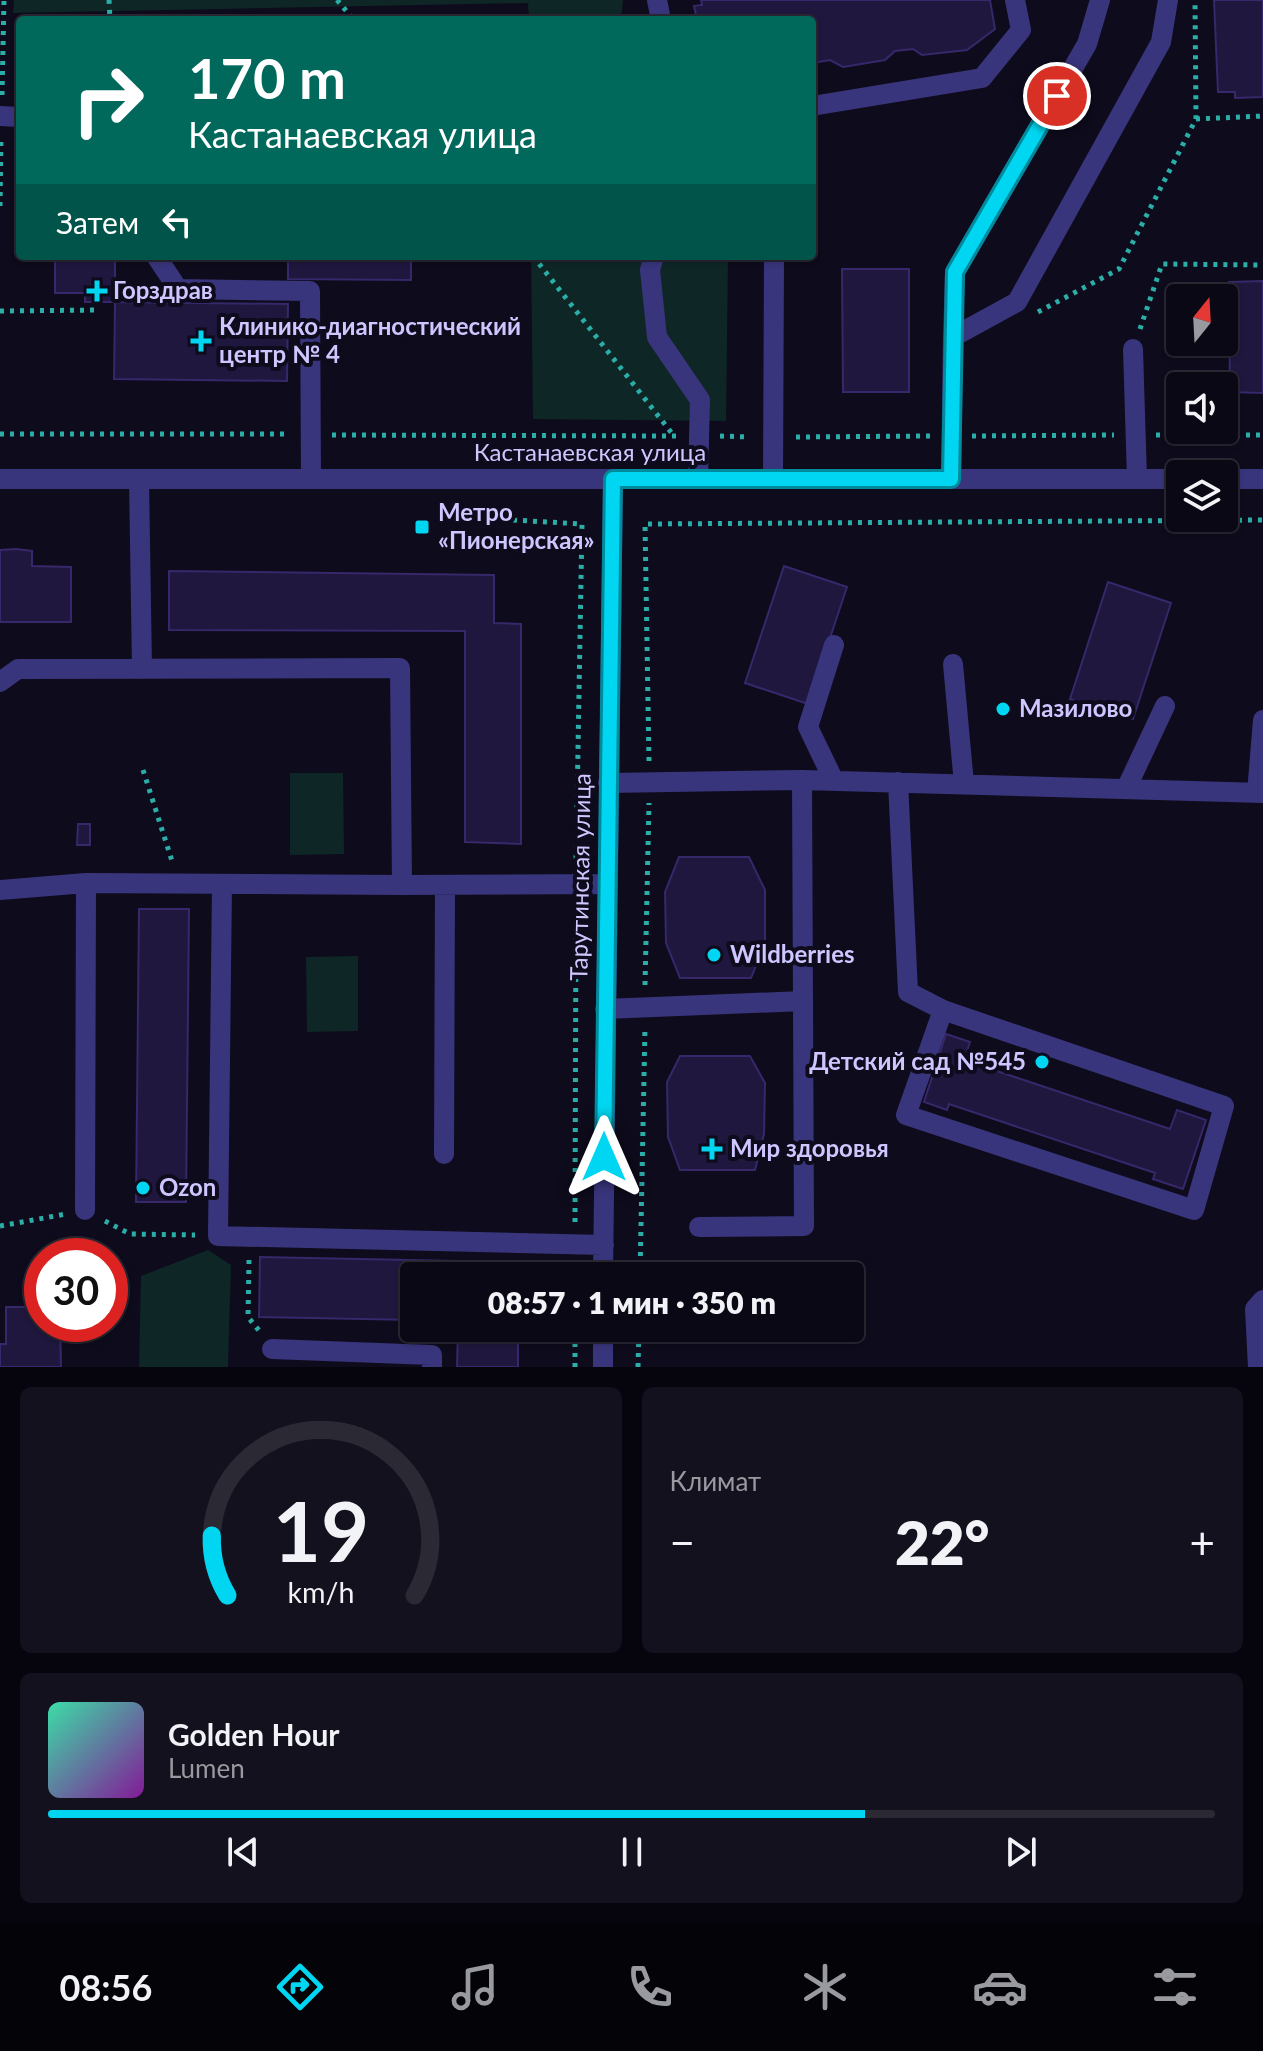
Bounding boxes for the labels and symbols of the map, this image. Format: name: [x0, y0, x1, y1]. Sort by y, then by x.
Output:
pin: [1023, 62, 1091, 130]
place label: Горздрав: [113, 275, 213, 304]
marker: Горздрав: [88, 282, 106, 300]
north arrow: [1166, 284, 1238, 356]
place label: Клинико-диагностический центр № 4: [219, 311, 521, 368]
marker: Клинико-диагностический центр № 4: [190, 330, 212, 352]
street label: Кастанаевская улица: [474, 437, 706, 466]
place label: Метро «Пионерская»: [438, 497, 594, 554]
marker: Метро «Пионерская»: [413, 518, 431, 536]
place label: Мазилово: [1019, 693, 1132, 722]
marker: Мазилово: [994, 700, 1012, 718]
street label: Тарутинская улица: [563, 773, 596, 981]
place label: Wildberries: [730, 939, 855, 968]
marker: Wildberries: [705, 946, 723, 964]
place label: Детский сад №545: [809, 1046, 1026, 1075]
marker: Детский сад №545: [1033, 1053, 1051, 1071]
position arrow: [562, 1115, 646, 1199]
place label: Мир здоровья: [730, 1133, 889, 1162]
marker: Мир здоровья: [701, 1138, 723, 1160]
place label: Ozon: [159, 1172, 216, 1201]
marker: Ozon: [134, 1179, 152, 1197]
speed limit sign: 30: [24, 1238, 128, 1342]

